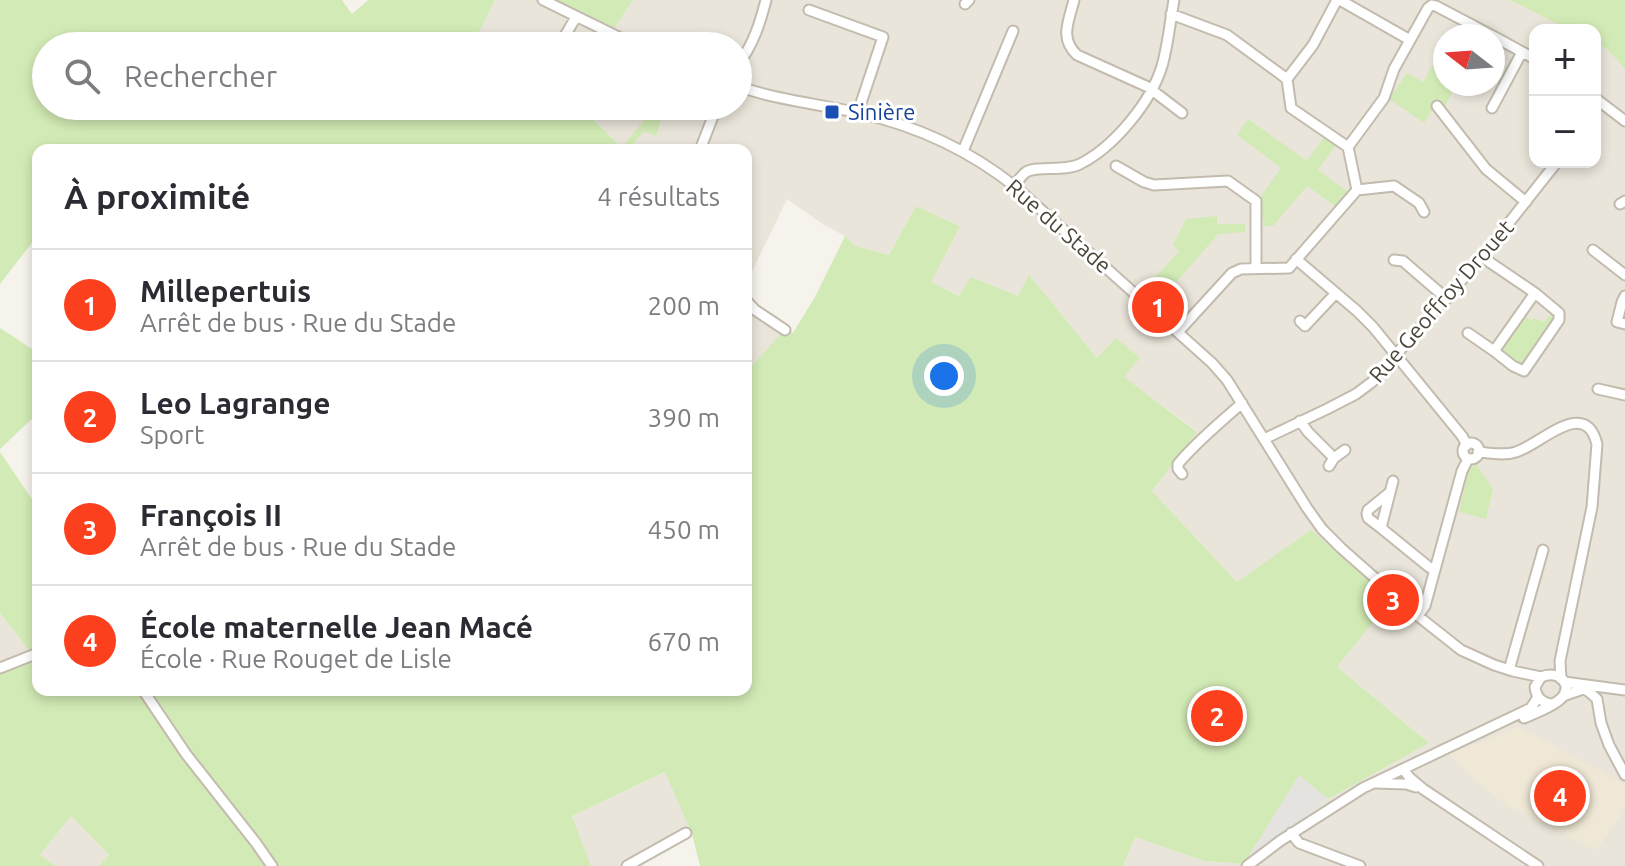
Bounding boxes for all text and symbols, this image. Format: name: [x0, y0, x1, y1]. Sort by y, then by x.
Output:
north arrow: [1433, 24, 1505, 96]
map controls: [1529, 24, 1601, 168]
button: +: [1529, 24, 1601, 96]
search box: [32, 32, 752, 120]
icon: search: [60, 54, 104, 98]
text: Rechercher: [124, 59, 277, 93]
button: −: [1529, 96, 1601, 168]
place label: Sinière: [848, 99, 915, 124]
marker: Sinière: [823, 103, 841, 121]
street label: Rue du Stade: [1002, 173, 1117, 278]
text: À proximité: [64, 177, 250, 215]
text: 4 résultats: [597, 182, 720, 211]
street label: Rue Geoffroy Drouet: [1363, 214, 1518, 387]
text: Millepertuis: [140, 274, 311, 308]
pin: 1: [1132, 277, 1184, 337]
text: 1: [83, 291, 97, 320]
text: 200 m: [648, 291, 720, 320]
text: Arrêt de bus · Rue du Stade: [140, 308, 456, 337]
your location: [924, 356, 964, 396]
text: Leo Lagrange: [140, 386, 331, 420]
text: 2: [83, 403, 97, 432]
text: 390 m: [648, 403, 720, 432]
text: Sport: [140, 420, 204, 449]
text: François II: [140, 498, 282, 532]
text: 3: [83, 515, 97, 544]
text: 450 m: [648, 515, 720, 544]
text: Arrêt de bus · Rue du Stade: [140, 532, 456, 561]
pin: 3: [1367, 570, 1419, 630]
text: École maternelle Jean Macé: [140, 610, 533, 644]
text: 4: [83, 627, 97, 656]
text: 670 m: [648, 627, 720, 656]
text: École · Rue Rouget de Lisle: [140, 644, 452, 673]
pin: 2: [1191, 686, 1243, 746]
pin: 4: [1534, 766, 1586, 826]

